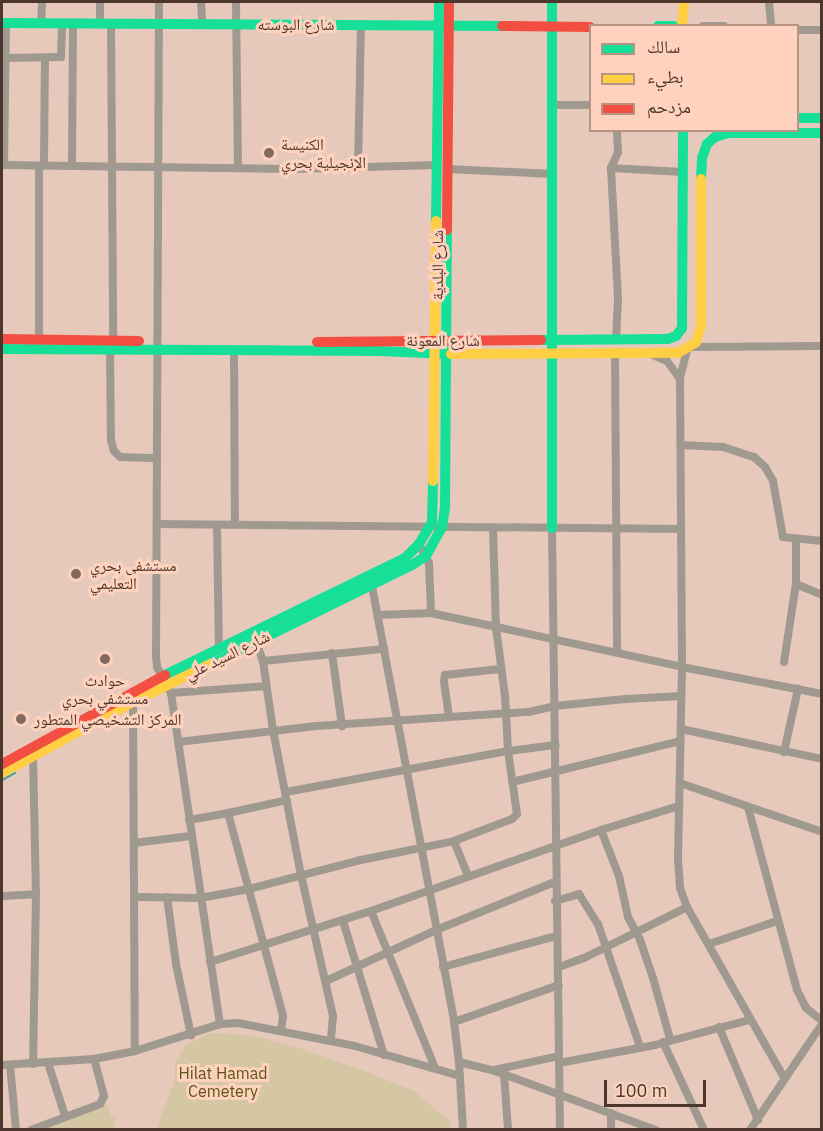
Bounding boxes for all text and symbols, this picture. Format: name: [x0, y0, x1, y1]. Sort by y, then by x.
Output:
street label: شارع البوسته: [257, 14, 335, 34]
legend: [589, 24, 799, 132]
text: سالك: [647, 35, 680, 58]
text: بطيء: [647, 65, 684, 88]
text: مزدحم: [647, 95, 691, 118]
place label: الكنيسة الإنجيلية بحري: [281, 134, 366, 172]
marker: الكنيسة الإنجيلية بحري: [262, 146, 276, 160]
street label: شارع البلدية: [427, 230, 447, 300]
street label: شارع المعونة: [406, 330, 480, 350]
place label: مستشفى بحري التعليمي: [90, 555, 177, 593]
marker: مستشفى بحري التعليمي: [67, 565, 85, 583]
street label: شارع السيد علي: [181, 626, 273, 684]
marker: حوادث مستشفي بحري: [96, 650, 114, 668]
place label: حوادث مستشفي بحري: [62, 670, 148, 708]
place label: المركز التشخيصي المتطور: [34, 709, 182, 729]
marker: المركز التشخيصي المتطور: [12, 710, 30, 728]
park label: Hilat Hamad Cemetery: [178, 1063, 268, 1101]
scale bar: [607, 1068, 709, 1106]
text: 100 m: [615, 1079, 667, 1102]

